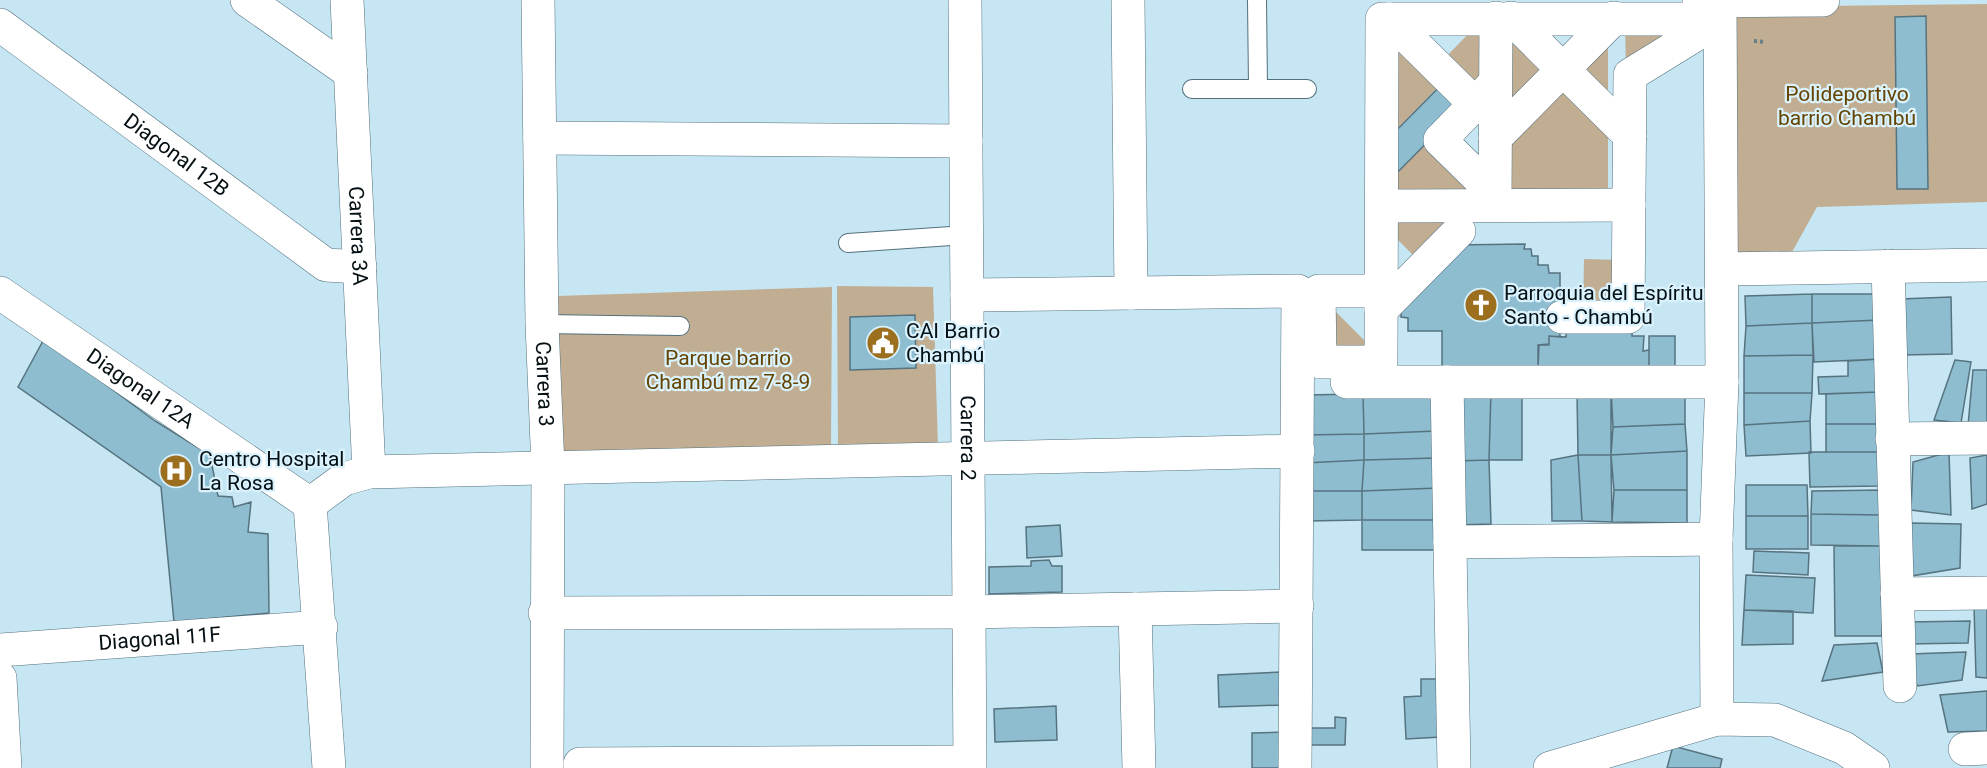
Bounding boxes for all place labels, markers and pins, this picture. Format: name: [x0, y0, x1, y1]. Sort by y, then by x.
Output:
place label: Parroquia del Espíritu Santo - Chambú: [1504, 281, 1704, 329]
church icon: Parroquia del Espíritu Santo - Chambú: [1463, 287, 1499, 323]
place label: CAI Barrio Chambú: [906, 319, 1000, 367]
public building icon: CAI Barrio Chambú: [865, 325, 901, 361]
place label: Centro Hospital La Rosa: [199, 447, 344, 495]
hospital icon: Centro Hospital La Rosa: [158, 453, 194, 489]

